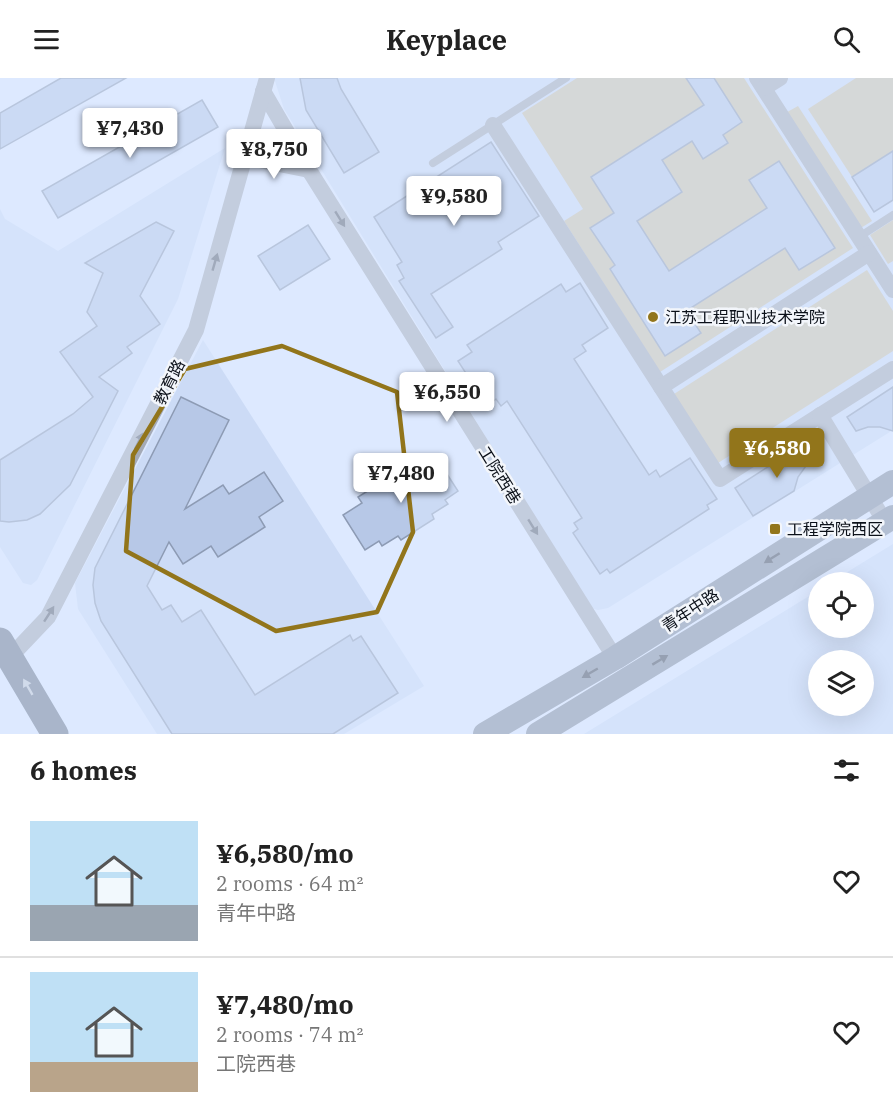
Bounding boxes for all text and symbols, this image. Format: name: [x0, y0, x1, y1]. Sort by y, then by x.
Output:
text: Keyplace: [386, 22, 507, 57]
icon: menu: [30, 23, 63, 56]
icon: search: [830, 23, 863, 56]
pin: ¥7,430: [81, 108, 179, 159]
text: ¥7,430: [96, 114, 164, 141]
pin: ¥8,750: [225, 129, 323, 180]
text: ¥8,750: [240, 135, 308, 162]
pin: ¥9,580: [405, 176, 503, 227]
text: ¥9,580: [420, 182, 488, 209]
one-way arrow: [335, 211, 346, 228]
one-way arrow: [211, 253, 220, 271]
place label: 江苏工程职业技术学院: [665, 307, 825, 327]
marker: 江苏工程职业技术学院: [646, 310, 660, 324]
street label: 教育路: [149, 356, 189, 408]
pin: ¥6,550: [398, 372, 496, 423]
text: ¥6,550: [413, 378, 481, 405]
pin: ¥6,580: [728, 428, 826, 479]
one-way arrow: [134, 432, 144, 449]
text: ¥6,580: [743, 434, 811, 461]
street label: 工院西巷: [475, 443, 525, 507]
pin: ¥7,480: [352, 453, 450, 504]
text: ¥7,480: [367, 459, 435, 486]
one-way arrow: [527, 519, 538, 535]
place label: 工程学院西区: [787, 519, 883, 539]
marker: 工程学院西区: [768, 522, 782, 536]
one-way arrow: [764, 552, 780, 563]
map controls: [808, 572, 874, 716]
button: locate: [808, 572, 874, 638]
street label: 青年中路: [658, 584, 722, 636]
one-way arrow: [43, 606, 55, 622]
button: layers: [808, 650, 874, 716]
one-way arrow: [652, 654, 668, 665]
one-way arrow: [581, 668, 598, 678]
one-way arrow: [22, 679, 33, 695]
text: 6 homes: [30, 753, 137, 787]
icon: filters: [830, 754, 863, 787]
text: ¥6,580/mo: [216, 836, 354, 870]
icon: home: [78, 845, 150, 917]
icon: heart: [830, 865, 863, 898]
text: 2 rooms · 64 m²: [216, 870, 363, 897]
text: 青年中路: [216, 899, 296, 926]
text: ¥7,480/mo: [216, 987, 354, 1021]
icon: home: [78, 996, 150, 1068]
icon: heart: [830, 1016, 863, 1049]
text: 2 rooms · 74 m²: [216, 1021, 363, 1048]
text: 工院西巷: [216, 1050, 296, 1077]

